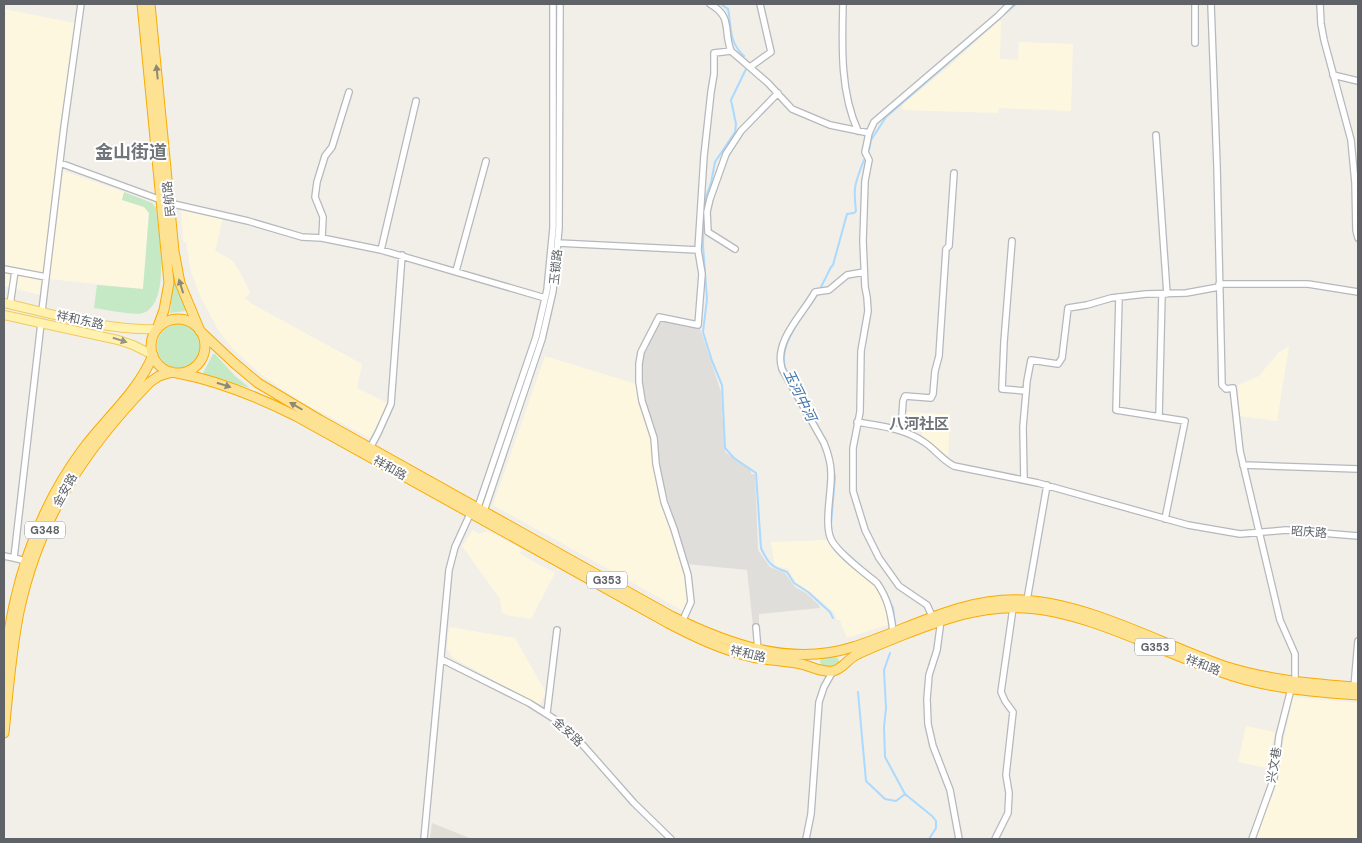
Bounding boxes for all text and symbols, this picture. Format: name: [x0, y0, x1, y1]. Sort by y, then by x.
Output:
one-way arrow: [152, 64, 160, 80]
district label: 金山街道: [95, 140, 167, 164]
street label: 民航路: [159, 180, 179, 218]
street label: 玉锁路: [546, 248, 566, 286]
one-way arrow: [177, 278, 185, 293]
street label: 祥和东路: [55, 307, 105, 333]
one-way arrow: [112, 337, 127, 345]
water label: 玉河中河: [780, 366, 822, 427]
one-way arrow: [217, 381, 232, 389]
one-way arrow: [289, 402, 303, 410]
district label: 八河社区: [889, 414, 949, 434]
street label: 祥和路: [370, 452, 410, 484]
street label: 金安路: [49, 470, 81, 510]
road number: G348: [25, 522, 65, 538]
street label: 昭庆路: [1290, 523, 1328, 541]
road number: G353: [587, 572, 627, 588]
road number: G353: [1135, 638, 1175, 656]
street label: 祥和路: [729, 642, 767, 666]
street label: 祥和路: [1183, 651, 1223, 679]
street label: 金安路: [549, 714, 587, 750]
street label: 兴文巷: [1263, 746, 1285, 784]

